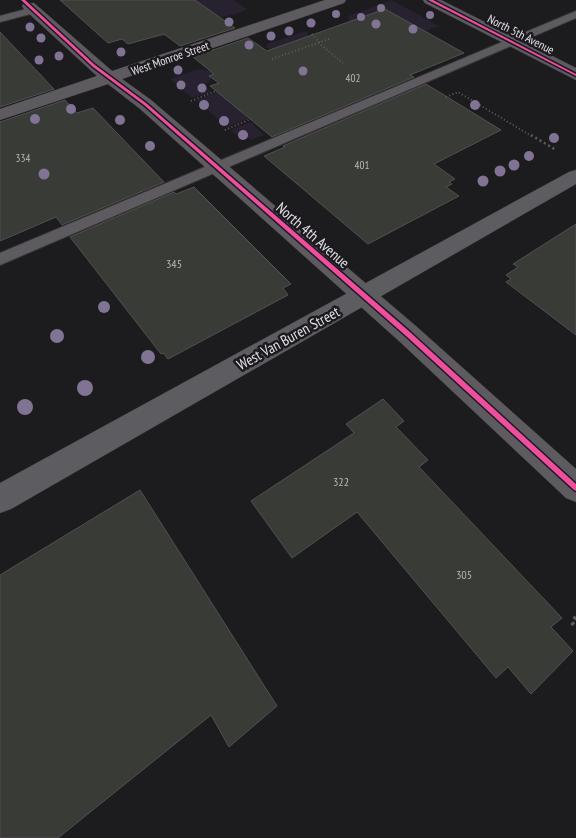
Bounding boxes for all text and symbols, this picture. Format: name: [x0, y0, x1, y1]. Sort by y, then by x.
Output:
street label: North 5th Avenue: [485, 11, 557, 57]
street label: West Monroe Street: [129, 37, 212, 78]
house number: 402: [346, 71, 360, 85]
house number: 334: [16, 151, 30, 165]
house number: 401: [355, 158, 369, 172]
street label: North 4th Avenue: [272, 198, 354, 272]
house number: 345: [166, 256, 182, 271]
street label: West Van Buren Street: [233, 302, 343, 374]
house number: 322: [333, 474, 349, 489]
house number: 305: [456, 567, 472, 582]

